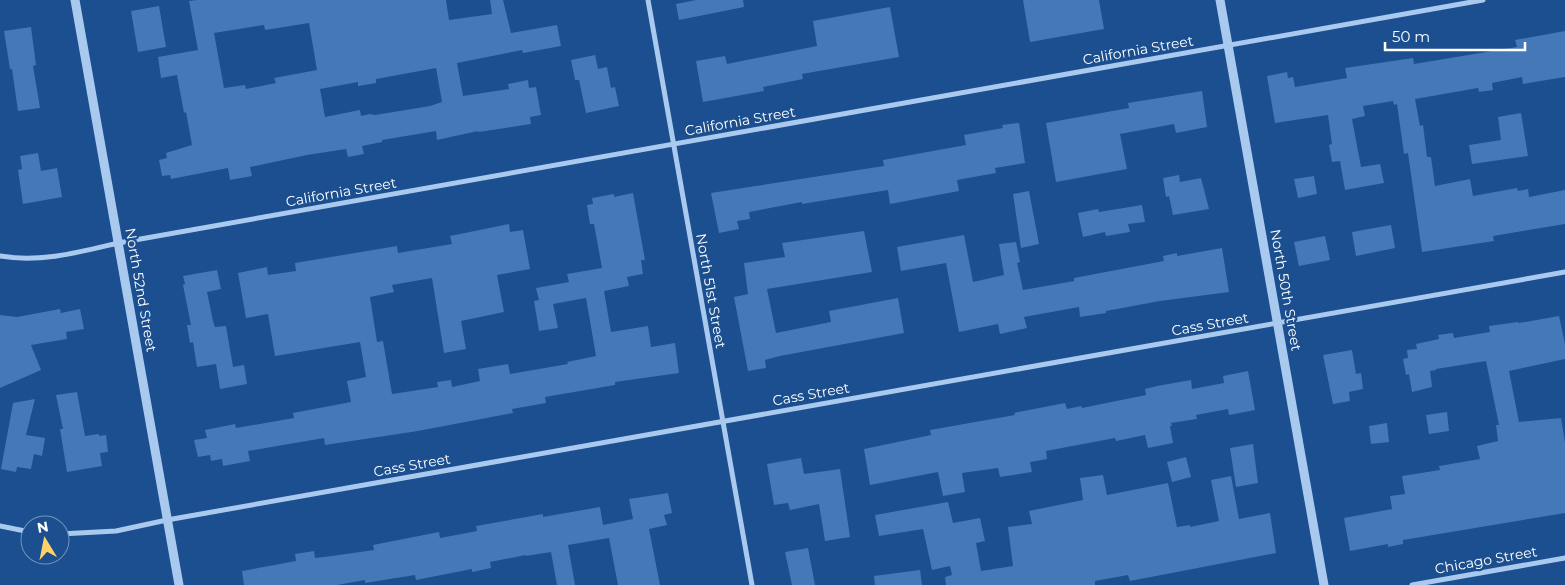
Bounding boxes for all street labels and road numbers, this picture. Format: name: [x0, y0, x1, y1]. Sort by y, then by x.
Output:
street label: California Street: [1081, 31, 1195, 69]
street label: California Street: [683, 102, 797, 140]
street label: California Street: [284, 173, 398, 211]
street label: North 52nd Street: [121, 227, 161, 354]
street label: North 50th Street: [1266, 228, 1306, 353]
street label: North 51st Street: [692, 232, 730, 350]
street label: Cass Street: [1170, 308, 1250, 340]
street label: Cass Street: [771, 378, 851, 410]
street label: Cass Street: [372, 449, 452, 481]
street label: Chicago Street: [1433, 542, 1539, 578]

